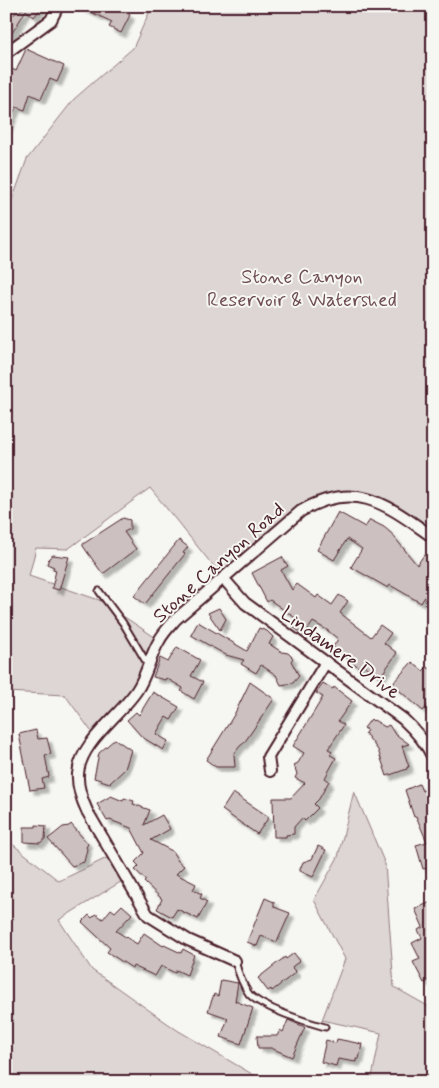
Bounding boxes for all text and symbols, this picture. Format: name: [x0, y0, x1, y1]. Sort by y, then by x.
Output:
park label: Stone Canyon Reservoir & Watershed: [207, 264, 397, 314]
street label: Stone Canyon Road: [147, 497, 291, 630]
street label: Lindamere Drive: [275, 601, 406, 706]

